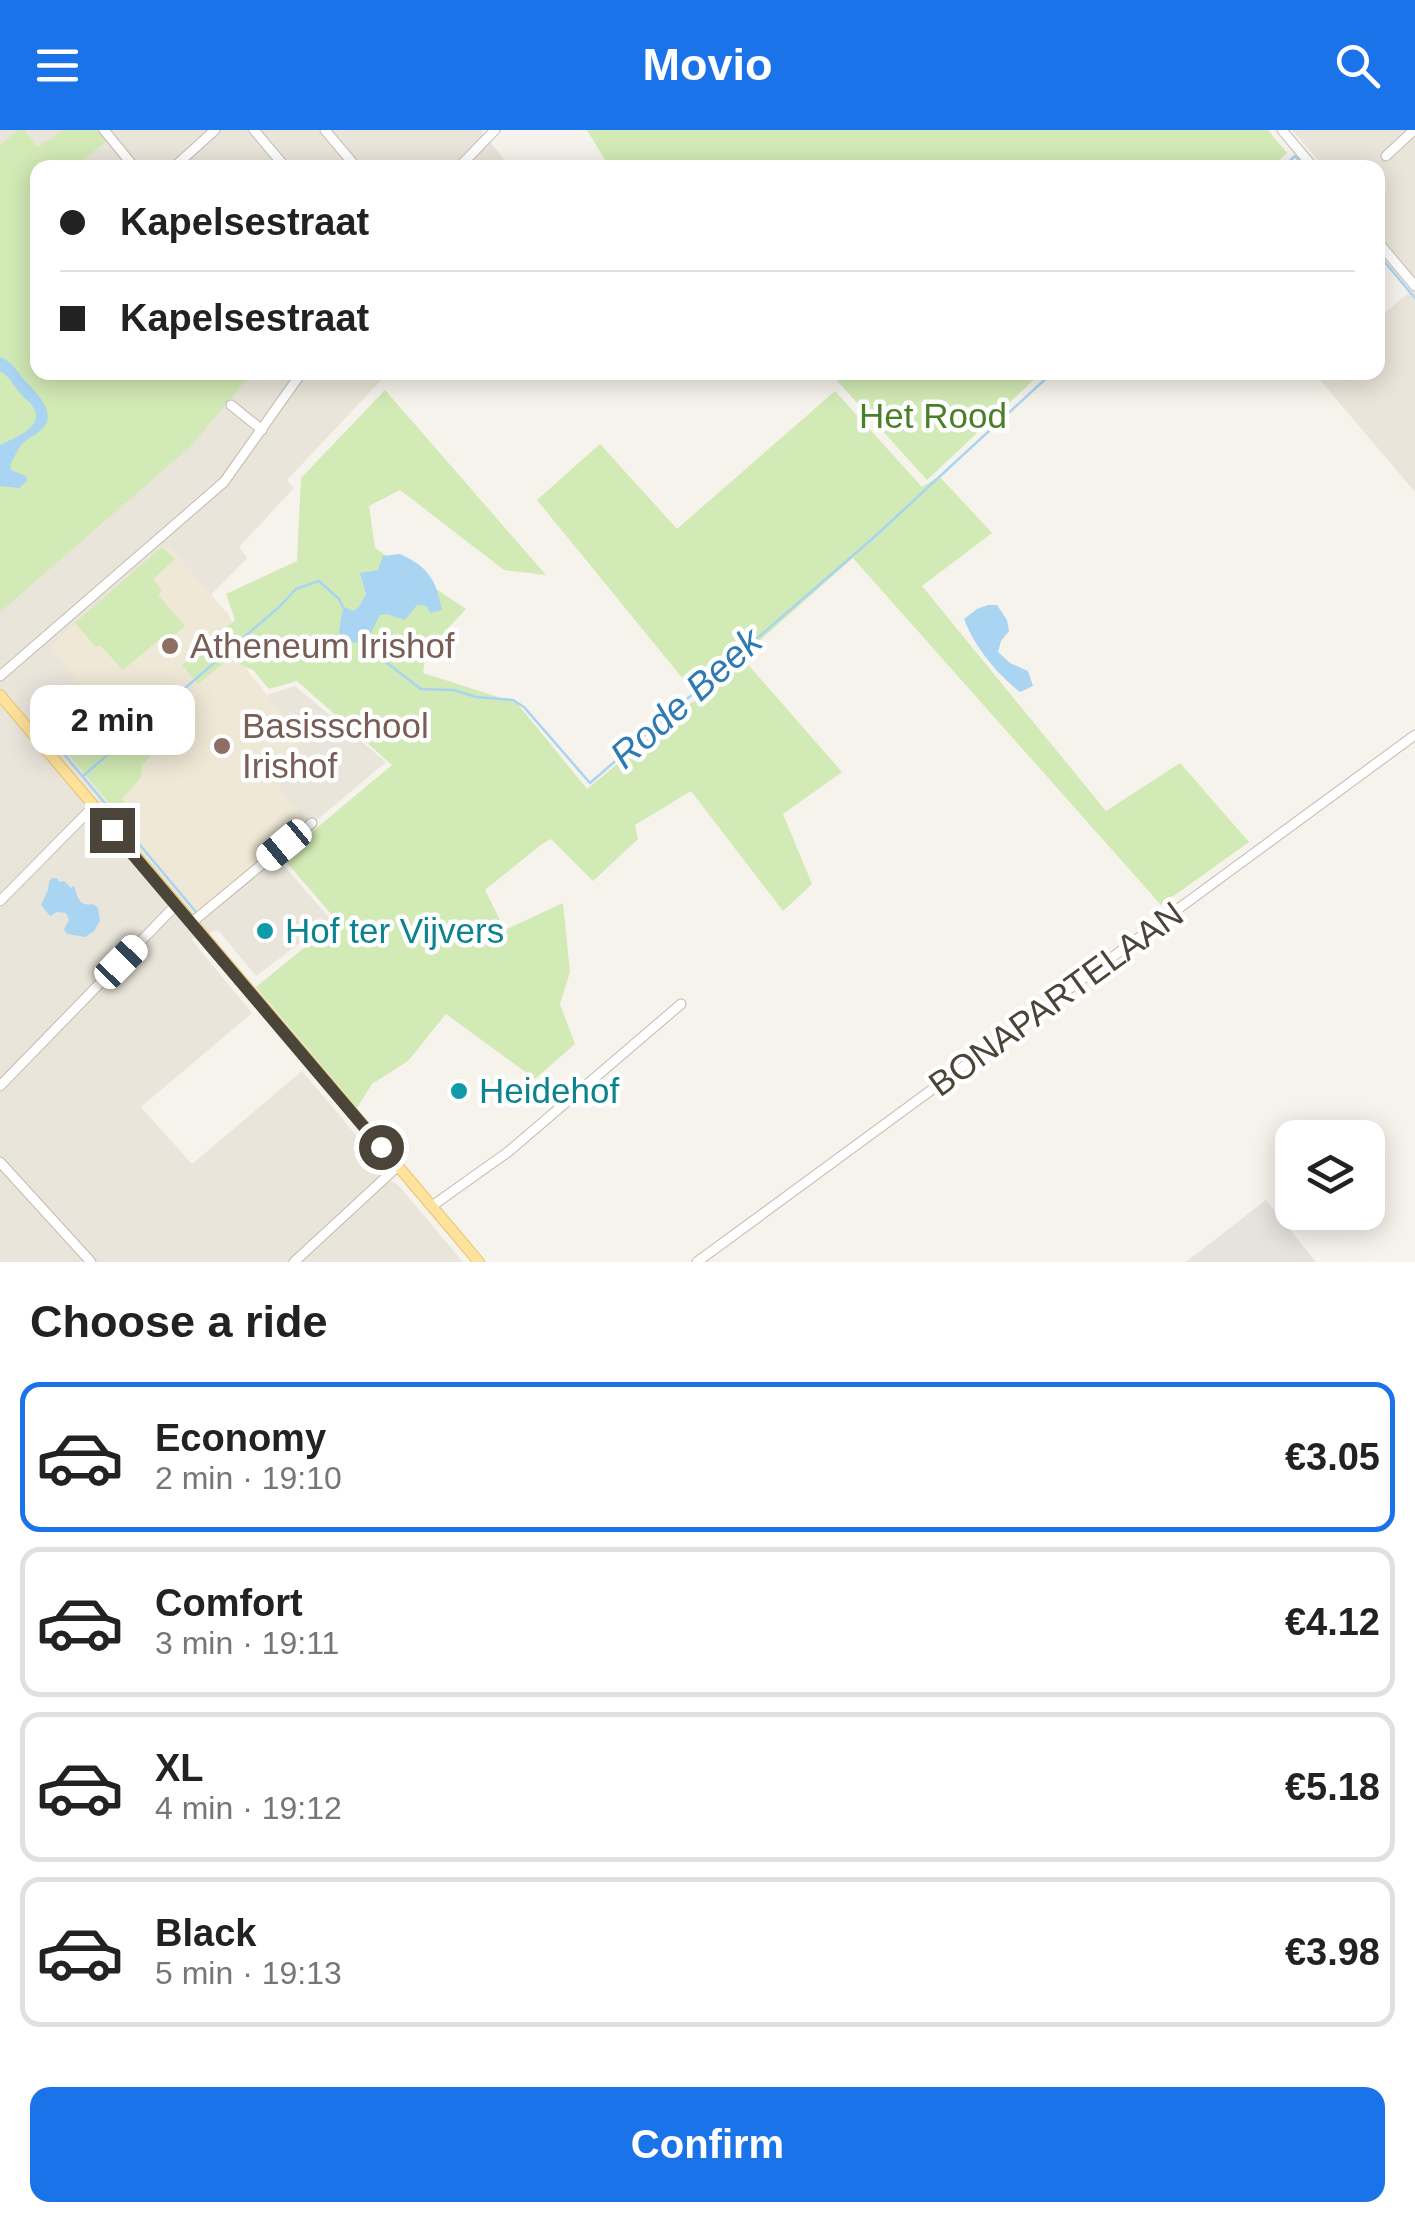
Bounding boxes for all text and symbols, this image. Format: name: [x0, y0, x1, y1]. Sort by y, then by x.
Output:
icon: menu: [30, 38, 85, 93]
icon: search: [1330, 38, 1385, 93]
text: Movio: [643, 39, 773, 90]
text: Kapelsestraat: [120, 201, 369, 243]
text: Kapelsestraat: [120, 297, 369, 339]
park label: Het Rood: [859, 396, 1007, 435]
water label: Rode Beek: [602, 618, 771, 777]
place label: Atheneum Irishof: [190, 626, 455, 665]
marker: Atheneum Irishof: [159, 635, 181, 657]
callout: 2 min: [29, 685, 194, 755]
text: 2 min: [71, 702, 154, 738]
place label: Basisschool Irishof: [242, 706, 429, 785]
marker: Basisschool Irishof: [211, 735, 233, 757]
route end: [90, 808, 135, 853]
car: [251, 814, 317, 876]
street label: BONAPARTELAAN: [921, 893, 1190, 1104]
place label: Hof ter Vijvers: [285, 911, 504, 950]
marker: Hof ter Vijvers: [254, 920, 276, 942]
car: [89, 930, 153, 994]
place label: Heidehof: [479, 1071, 619, 1110]
marker: Heidehof: [448, 1080, 470, 1102]
map controls: [1275, 1120, 1385, 1230]
button: layers: [1275, 1120, 1385, 1230]
route start: [359, 1125, 404, 1170]
text: Choose a ride: [30, 1296, 328, 1347]
icon: car: [35, 1412, 125, 1502]
text: Economy: [155, 1417, 326, 1459]
text: €3.05: [1285, 1436, 1380, 1478]
text: 2 min · 19:10: [155, 1460, 342, 1496]
icon: car: [35, 1577, 125, 1667]
text: Comfort: [155, 1582, 303, 1624]
text: €4.12: [1285, 1601, 1380, 1643]
text: 3 min · 19:11: [155, 1625, 339, 1661]
icon: car: [35, 1742, 125, 1832]
text: XL: [155, 1747, 204, 1789]
text: €5.18: [1285, 1766, 1380, 1808]
text: 4 min · 19:12: [155, 1790, 342, 1826]
icon: car: [35, 1907, 125, 1997]
text: Black: [155, 1912, 256, 1954]
text: €3.98: [1285, 1931, 1380, 1973]
text: 5 min · 19:13: [155, 1955, 342, 1991]
button: Confirm: [30, 2087, 1385, 2202]

